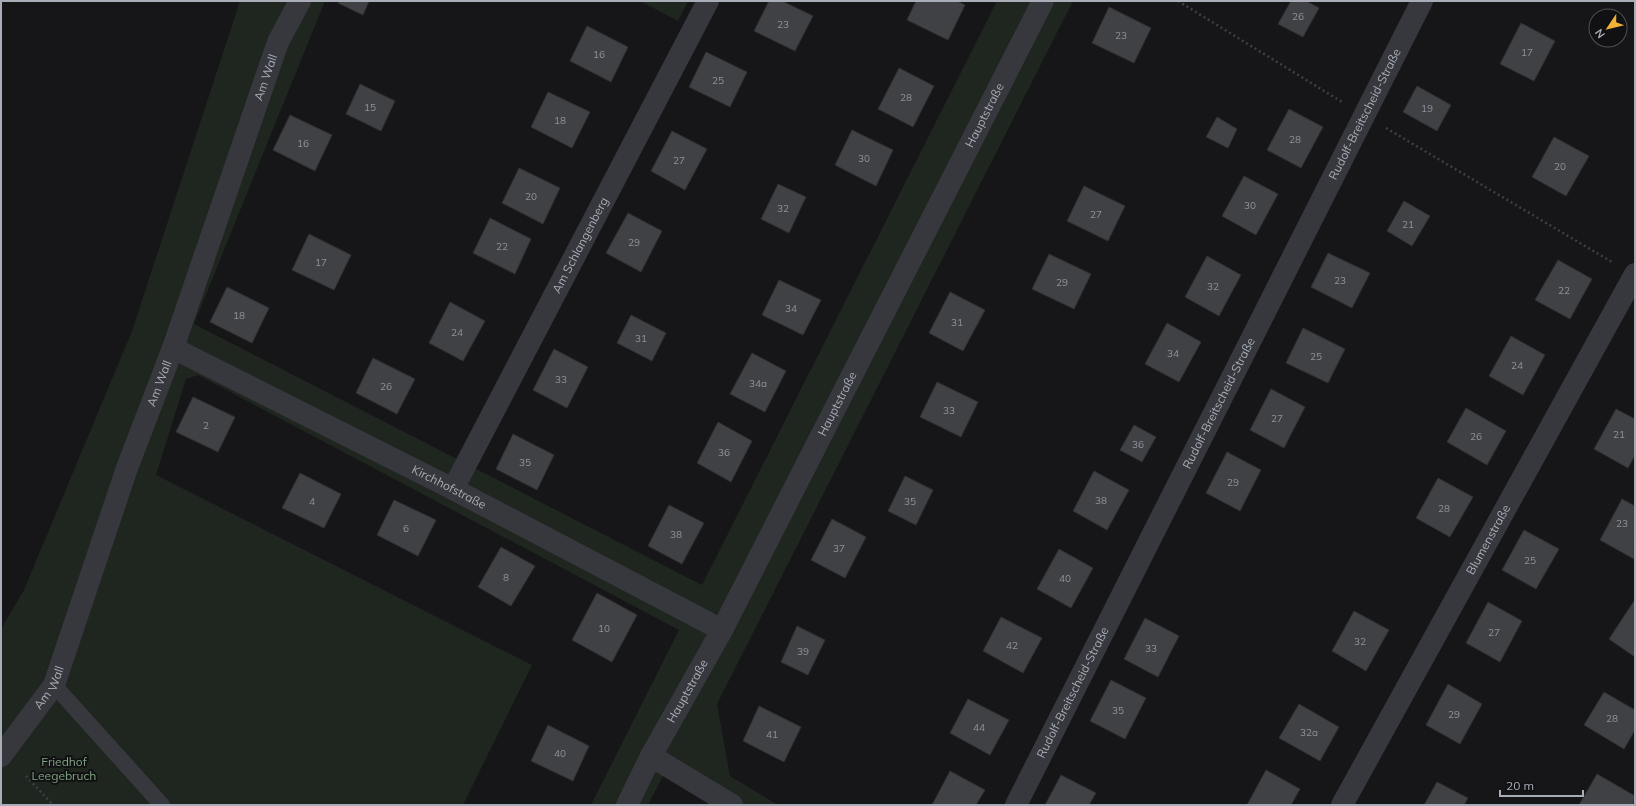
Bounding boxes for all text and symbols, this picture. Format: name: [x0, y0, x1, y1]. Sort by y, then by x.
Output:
north arrow: [1588, 8, 1628, 48]
house number: 26: [1292, 10, 1304, 23]
house number: 23: [777, 18, 789, 31]
text: N: [1592, 26, 1608, 41]
house number: 23: [1115, 29, 1127, 42]
street label: Rudolf-Breitscheid-Straße: [1325, 46, 1404, 182]
house number: 17: [1521, 46, 1533, 59]
house number: 16: [593, 48, 605, 61]
street label: Am Wall: [250, 52, 280, 103]
house number: 25: [712, 74, 724, 87]
street label: Hauptstraße: [962, 80, 1007, 150]
house number: 28: [900, 91, 912, 104]
house number: 15: [364, 101, 376, 114]
house number: 19: [1421, 102, 1433, 115]
house number: 18: [554, 114, 566, 127]
house number: 28: [1289, 133, 1301, 146]
house number: 16: [297, 137, 309, 150]
house number: 30: [858, 152, 870, 165]
house number: 27: [673, 154, 685, 167]
house number: 20: [1554, 160, 1566, 173]
house number: 20: [525, 190, 537, 203]
street label: Am Schlangenberg: [549, 195, 611, 296]
house number: 30: [1244, 199, 1256, 212]
house number: 32: [777, 202, 789, 215]
house number: 27: [1090, 208, 1102, 221]
house number: 21: [1402, 218, 1414, 231]
house number: 29: [628, 236, 640, 249]
house number: 22: [496, 240, 508, 253]
house number: 17: [315, 256, 327, 269]
house number: 23: [1334, 274, 1346, 287]
house number: 29: [1056, 276, 1068, 289]
house number: 32: [1207, 280, 1219, 293]
house number: 22: [1558, 284, 1570, 297]
house number: 34: [785, 302, 797, 315]
house number: 18: [233, 309, 245, 322]
house number: 31: [951, 316, 963, 329]
house number: 24: [451, 326, 463, 339]
house number: 31: [635, 332, 647, 345]
street label: Rudolf-Breitscheid-Straße: [1179, 335, 1258, 471]
house number: 34: [1167, 347, 1179, 360]
house number: 25: [1310, 350, 1322, 363]
street label: Am Wall: [143, 358, 175, 409]
house number: 24: [1511, 359, 1523, 372]
street label: Hauptstraße: [814, 369, 860, 438]
house number: 33: [555, 373, 567, 386]
house number: 34a: [749, 377, 767, 390]
house number: 26: [380, 380, 392, 393]
house number: 33: [943, 404, 955, 417]
house number: 27: [1271, 412, 1283, 425]
house number: 2: [203, 419, 209, 432]
house number: 21: [1613, 428, 1625, 441]
house number: 26: [1470, 430, 1482, 443]
house number: 36: [1132, 438, 1144, 451]
house number: 36: [718, 446, 730, 459]
house number: 35: [519, 456, 531, 469]
street label: Kirchhofstraße: [410, 462, 489, 512]
house number: 29: [1227, 476, 1239, 489]
house number: 38: [1095, 494, 1107, 507]
house number: 4: [309, 495, 315, 508]
house number: 35: [904, 495, 916, 508]
house number: 28: [1438, 502, 1450, 515]
street label: Blumenstraße: [1463, 502, 1513, 577]
house number: 23: [1616, 517, 1628, 530]
house number: 6: [403, 522, 409, 535]
house number: 38: [670, 528, 682, 541]
house number: 37: [833, 542, 845, 555]
house number: 25: [1524, 554, 1536, 567]
house number: 8: [503, 571, 509, 584]
house number: 40: [1059, 572, 1071, 585]
house number: 10: [598, 622, 610, 635]
street label: Rudolf-Breitscheid-Straße: [1033, 624, 1112, 760]
house number: 27: [1488, 626, 1500, 639]
house number: 32: [1354, 635, 1366, 648]
house number: 42: [1006, 639, 1018, 652]
house number: 33: [1145, 642, 1157, 655]
house number: 39: [797, 645, 809, 658]
street label: Hauptstraße: [663, 657, 711, 725]
street label: Am Wall: [30, 664, 67, 712]
house number: 35: [1112, 704, 1124, 717]
house number: 29: [1448, 708, 1460, 721]
house number: 28: [1606, 712, 1618, 725]
house number: 44: [973, 721, 985, 734]
house number: 32a: [1300, 726, 1318, 739]
house number: 41: [766, 728, 778, 741]
house number: 40: [554, 747, 566, 760]
park label: Friedhof Leegebruch: [32, 754, 96, 783]
scale bar: [1500, 772, 1583, 798]
text: 20 m: [1506, 778, 1534, 793]

